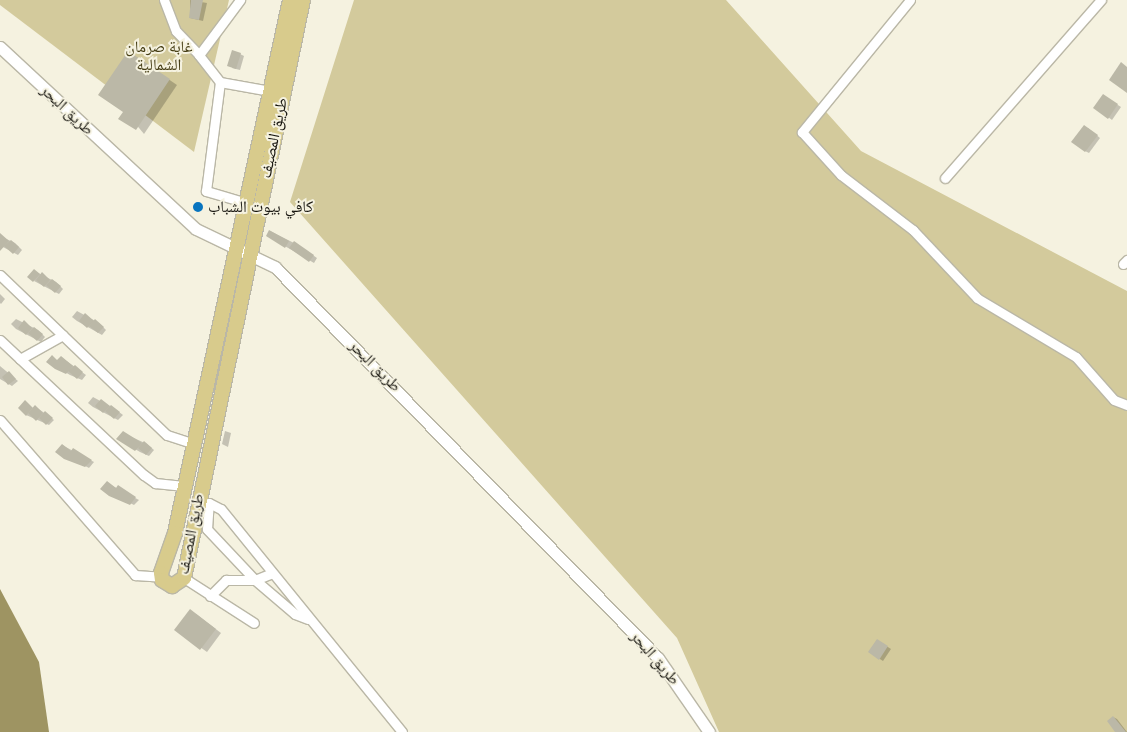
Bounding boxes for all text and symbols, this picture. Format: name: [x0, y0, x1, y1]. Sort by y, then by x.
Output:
park label: غابة صرمان الشمالية: [125, 37, 193, 75]
street label: طريق البحر: [36, 81, 98, 139]
street label: طريق المصيف: [256, 96, 292, 180]
place label: كافي بيوت الشباب: [208, 197, 313, 217]
marker: كافي بيوت الشباب: [192, 201, 204, 213]
street label: طريق البحر: [345, 336, 405, 396]
street label: طريق المصيف: [174, 492, 208, 576]
street label: طريق البحر: [626, 627, 684, 689]

